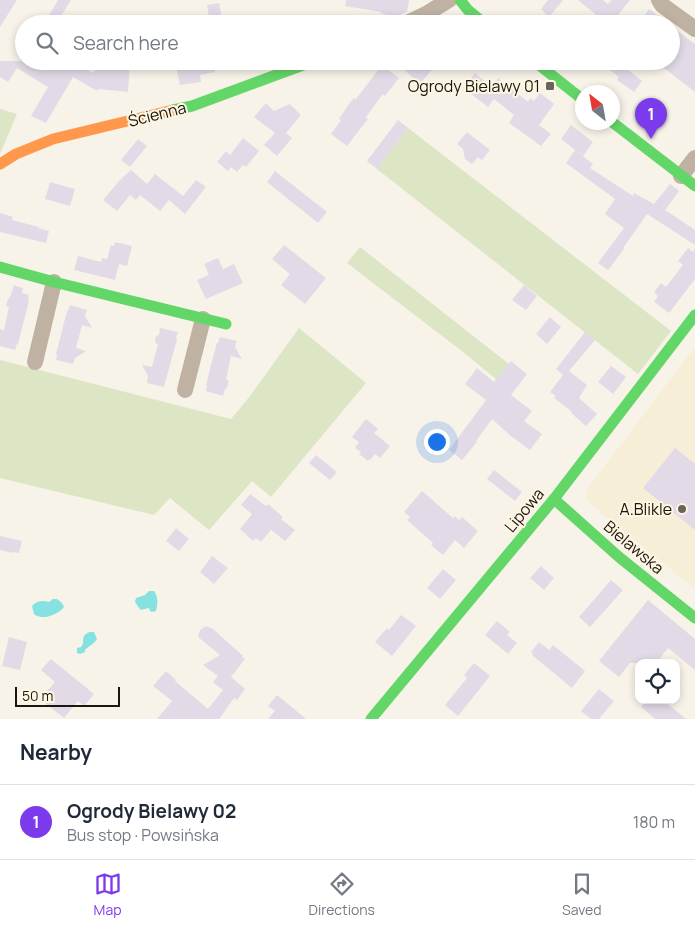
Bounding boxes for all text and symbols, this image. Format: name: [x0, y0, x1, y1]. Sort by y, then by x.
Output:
search box: [15, 15, 680, 70]
icon: search: [33, 29, 61, 57]
text: Search here: [73, 30, 179, 56]
place label: Ogrody Bielawy 01: [408, 75, 540, 97]
marker: Ogrody Bielawy 01: [544, 80, 556, 92]
north arrow: [575, 85, 620, 130]
street label: Ścienna: [126, 96, 188, 132]
pin: 1: [635, 98, 667, 139]
your location: [424, 429, 450, 455]
street label: Lipowa: [499, 483, 549, 537]
place label: A.Blikle: [620, 498, 672, 520]
marker: A.Blikle: [676, 503, 688, 515]
street label: Bielawska: [599, 515, 669, 579]
map controls: [635, 659, 680, 704]
button: locate: [635, 659, 680, 704]
scale bar: [15, 684, 120, 707]
text: 50 m: [22, 686, 53, 705]
text: Nearby: [20, 738, 92, 766]
text: Ogrody Bielawy 02: [67, 798, 236, 824]
text: 1: [32, 811, 40, 833]
text: 180 m: [633, 811, 675, 833]
text: Bus stop · Powsińska: [67, 824, 219, 846]
tab: Map: [94, 870, 122, 919]
tab: Directions: [309, 870, 375, 919]
tab: Saved: [562, 870, 601, 919]

